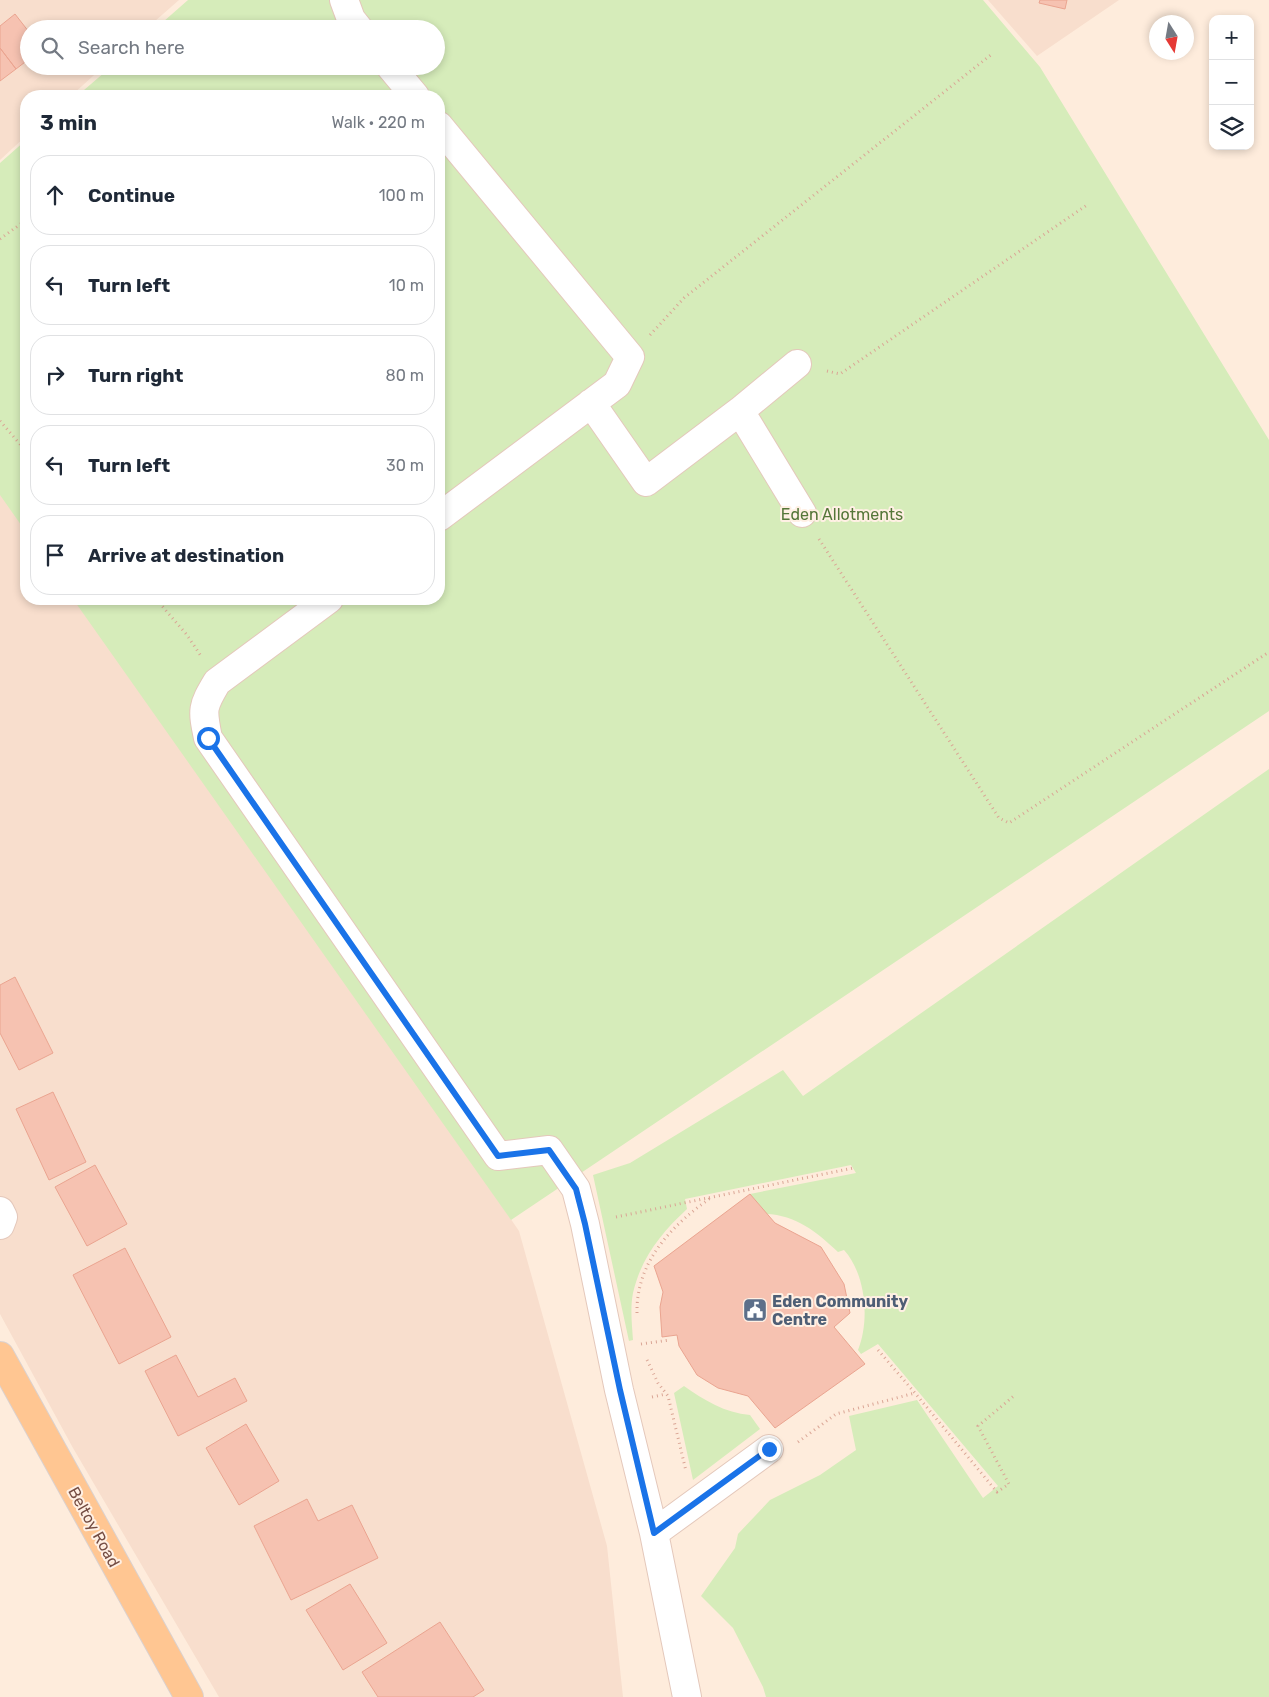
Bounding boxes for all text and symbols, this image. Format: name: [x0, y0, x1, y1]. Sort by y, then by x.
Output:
north arrow: [1149, 15, 1194, 60]
map controls: [1209, 15, 1254, 150]
button: +: [1209, 15, 1254, 60]
search box: [20, 20, 445, 75]
icon: search: [38, 34, 66, 62]
text: Search here: [78, 36, 185, 59]
button: −: [1209, 60, 1254, 105]
button: layers: [1209, 105, 1254, 150]
text: 3 min: [40, 110, 97, 135]
text: Walk · 220 m: [332, 113, 425, 132]
icon: ahead: [41, 181, 69, 209]
text: Continue: [88, 184, 175, 207]
text: 100 m: [379, 186, 424, 205]
icon: left: [41, 271, 69, 299]
text: Turn left: [88, 274, 170, 297]
text: 10 m: [389, 276, 424, 295]
icon: right: [41, 361, 69, 389]
text: Turn right: [88, 364, 183, 387]
text: 80 m: [386, 366, 424, 385]
icon: left: [41, 451, 69, 479]
text: Turn left: [88, 454, 170, 477]
text: 30 m: [386, 456, 424, 475]
park label: Eden Allotments: [781, 505, 903, 524]
icon: arrive: [41, 541, 69, 569]
text: Arrive at destination: [88, 544, 284, 567]
route start: [197, 727, 220, 750]
place label: Eden Community Centre: [772, 1292, 908, 1329]
public building icon: Eden Community Centre: [742, 1297, 768, 1323]
route end: [758, 1438, 781, 1461]
street label: Beltoy Road: [64, 1484, 124, 1570]

